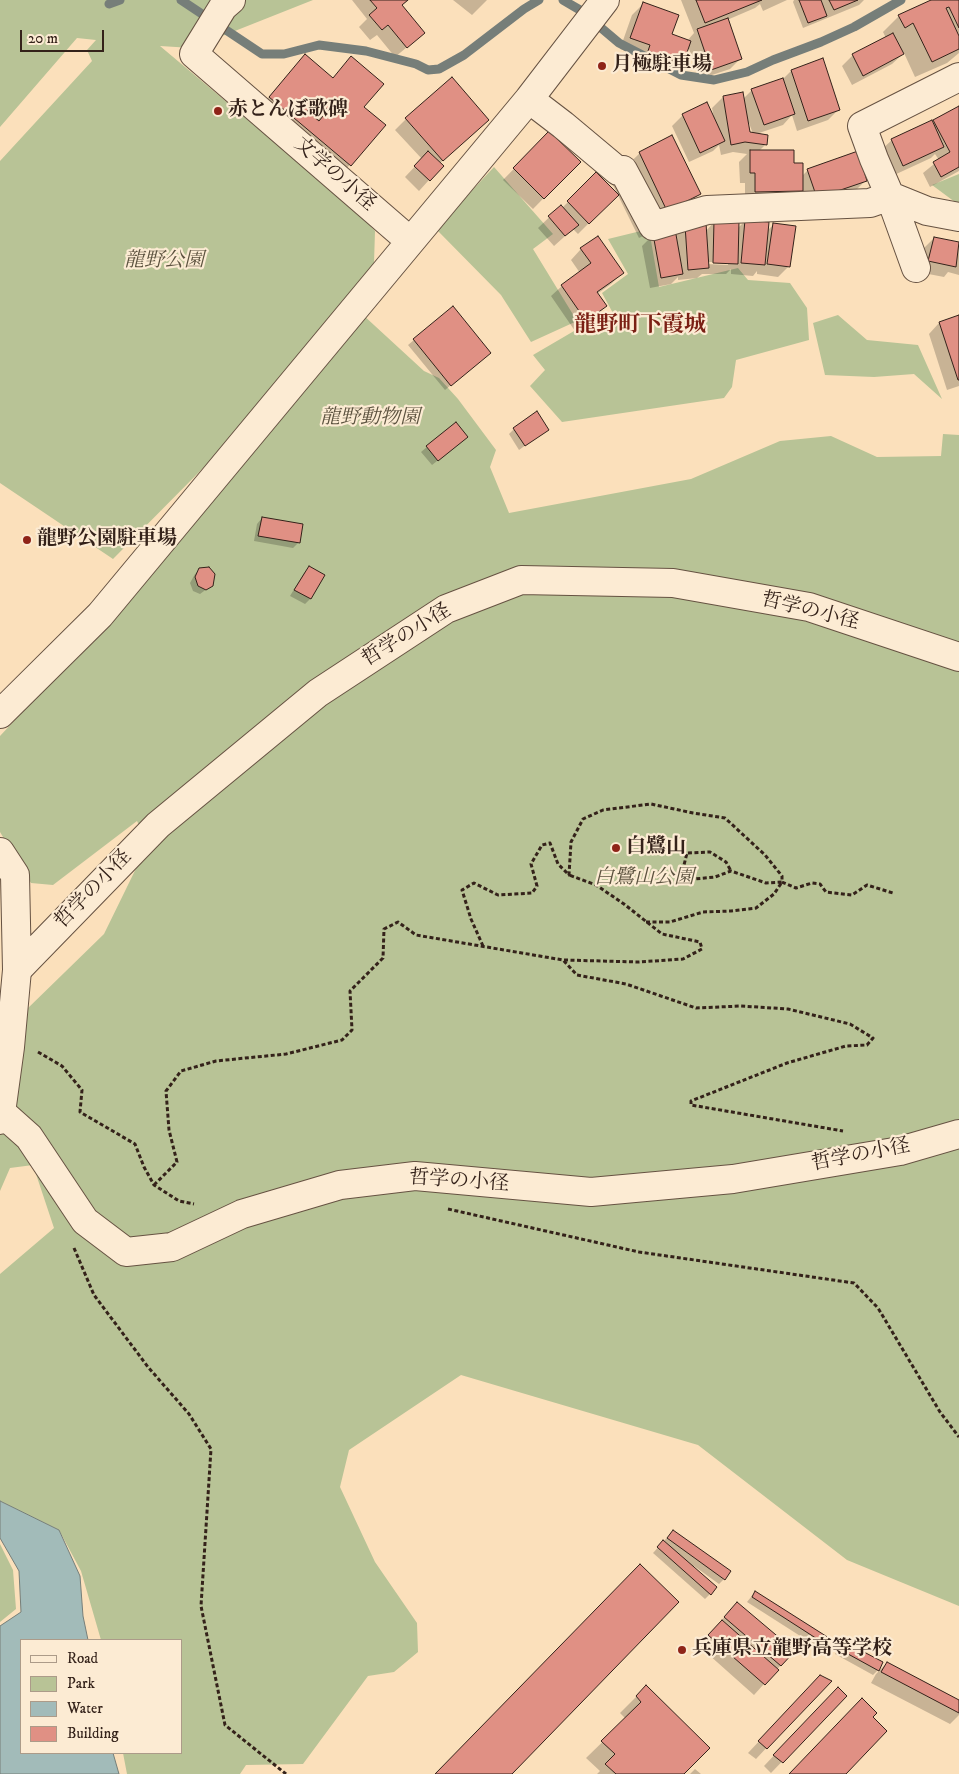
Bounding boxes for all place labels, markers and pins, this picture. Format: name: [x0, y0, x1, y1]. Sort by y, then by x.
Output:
place label: 月極駐車場: [612, 54, 712, 78]
marker: 月極駐車場: [596, 60, 608, 72]
place label: 赤とんぼ歌碑: [228, 99, 348, 123]
marker: 赤とんぼ歌碑: [212, 105, 224, 117]
place label: 龍野公園駐車場: [37, 528, 177, 552]
marker: 龍野公園駐車場: [21, 534, 33, 546]
place label: 白鷺山: [626, 836, 686, 860]
marker: 白鷺山: [610, 842, 622, 854]
place label: 兵庫県立龍野高等学校: [692, 1638, 892, 1662]
marker: 兵庫県立龍野高等学校: [676, 1644, 688, 1656]

